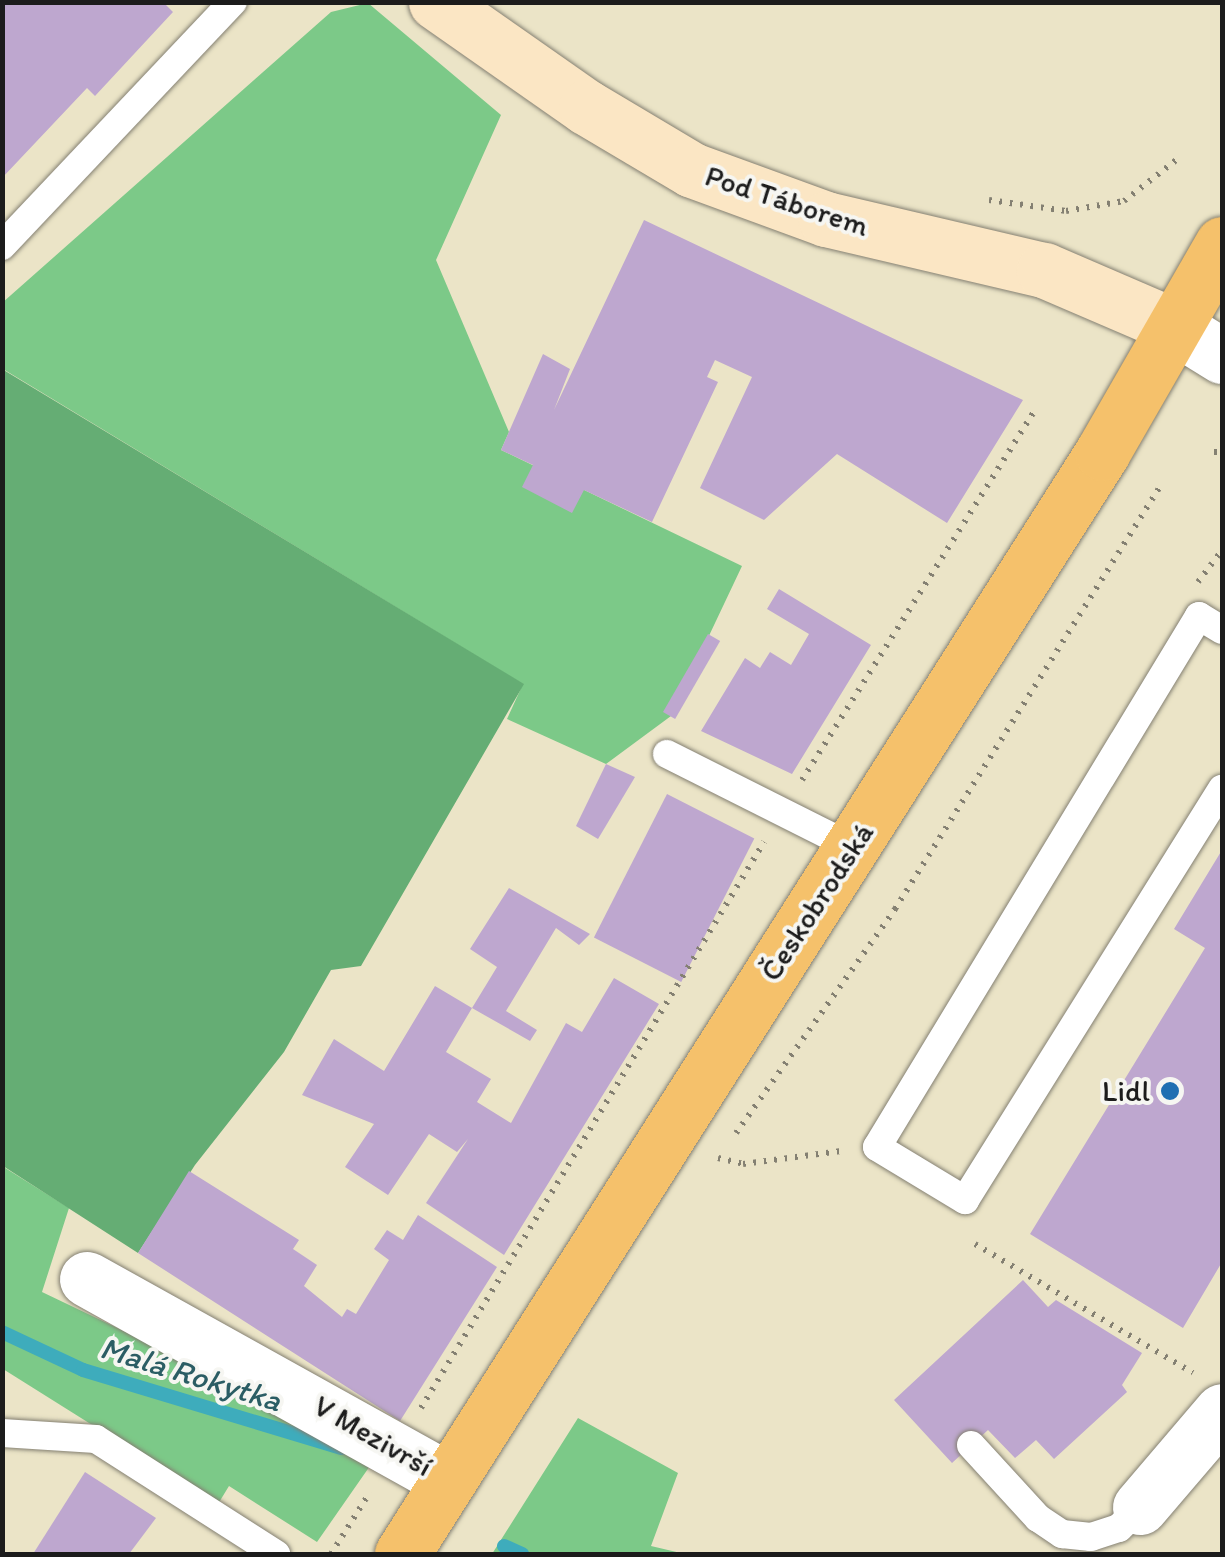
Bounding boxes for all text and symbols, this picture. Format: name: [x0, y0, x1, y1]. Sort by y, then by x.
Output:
street label: Pod Táborem: [702, 158, 872, 244]
street label: Českobrodská: [753, 816, 881, 988]
place label: Lidl: [1102, 1073, 1150, 1109]
marker: Lidl: [1159, 1080, 1181, 1102]
water label: Malá Rokytka: [96, 1328, 286, 1420]
street label: V Mezivrší: [307, 1388, 439, 1484]

